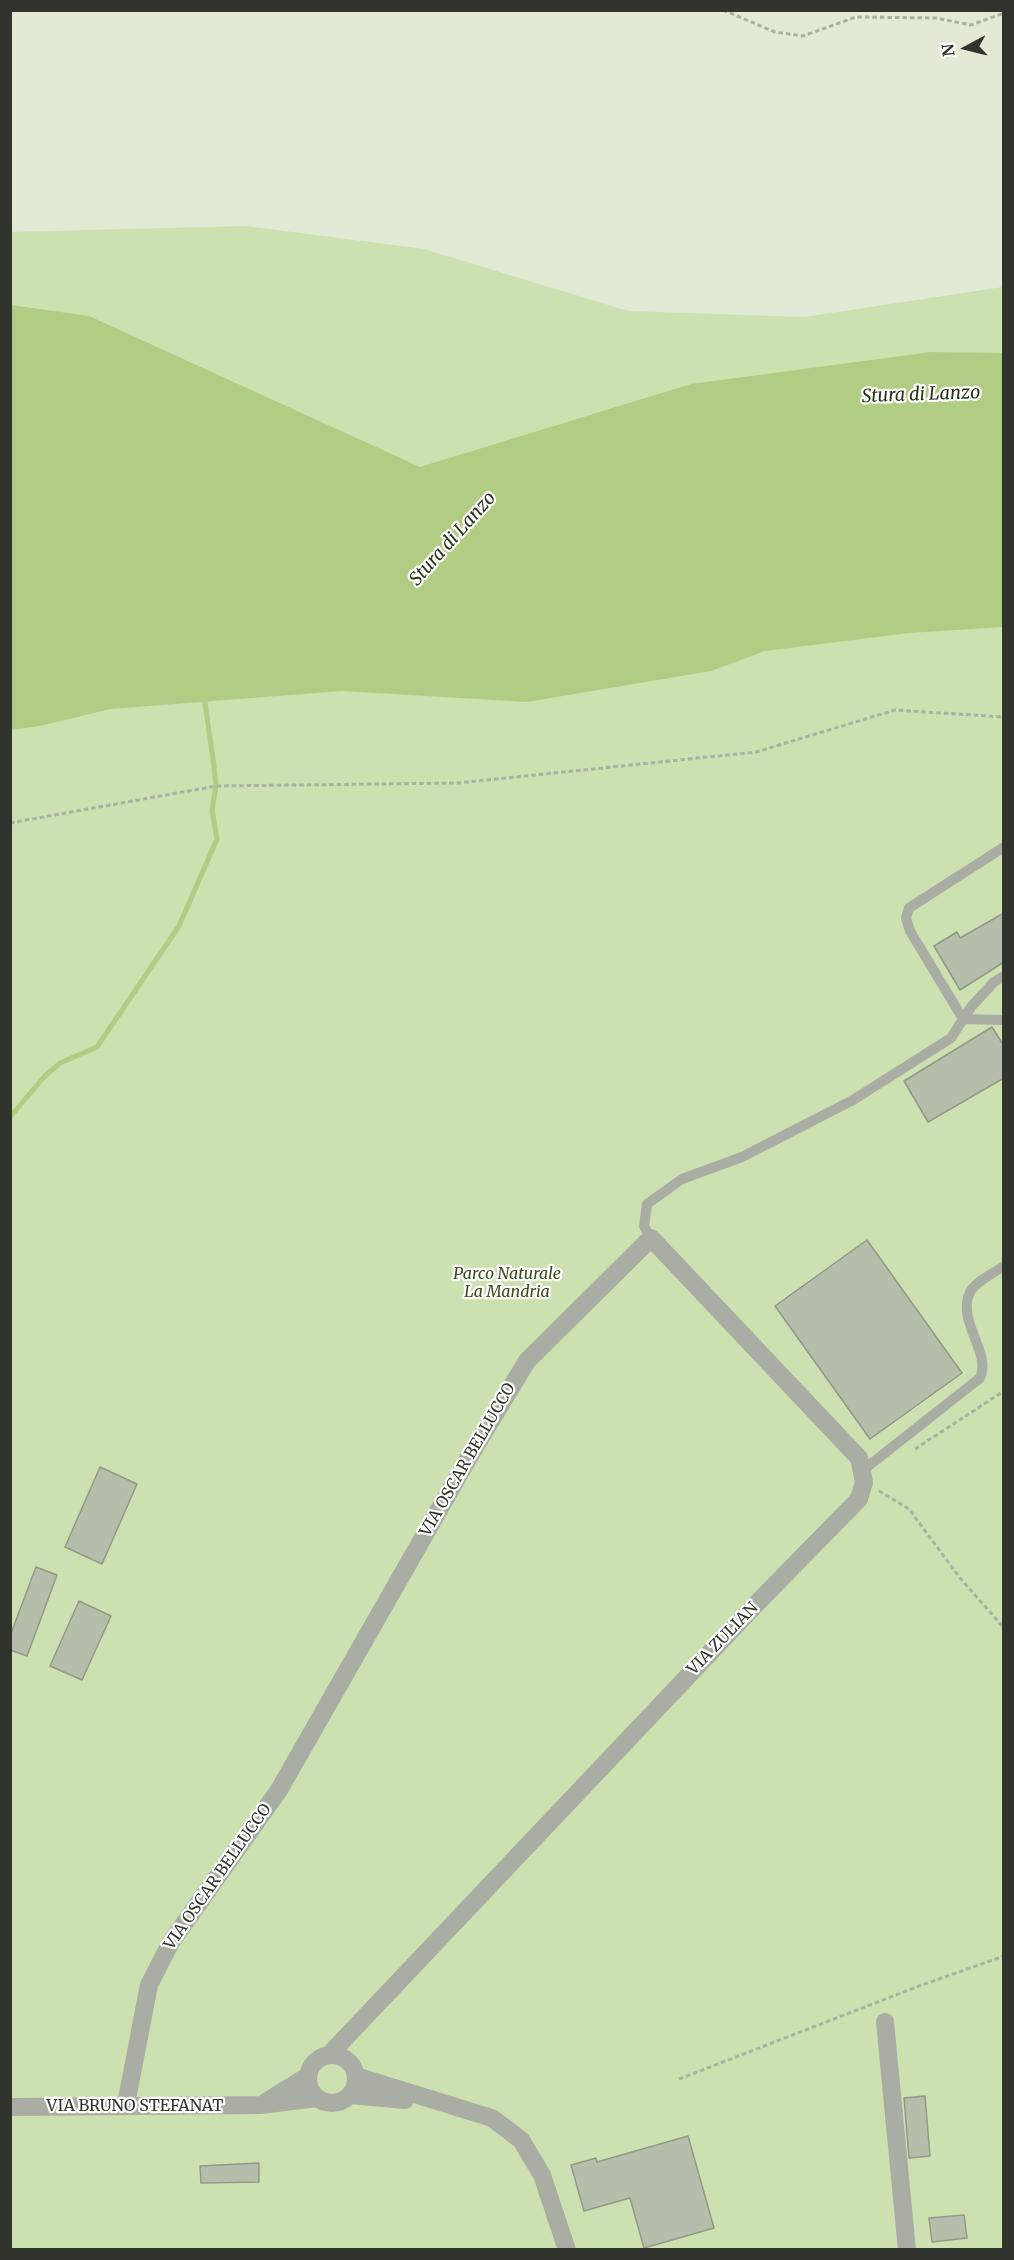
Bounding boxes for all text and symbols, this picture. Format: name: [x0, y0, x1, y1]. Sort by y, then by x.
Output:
north arrow: [936, 18, 996, 78]
text: N: [937, 43, 959, 58]
water label: Stura di Lanzo: [861, 382, 981, 408]
water label: Stura di Lanzo: [405, 488, 501, 590]
park label: Parco Naturale La Mandria: [453, 1264, 561, 1302]
street label: VIA OSCAR BELLUCCO: [416, 1380, 520, 1540]
street label: VIA ZULIAN: [684, 1599, 762, 1679]
street label: VIA OSCAR BELLUCCO: [160, 1800, 276, 1954]
street label: VIA BRUNO STEFANAT: [47, 2096, 223, 2116]

